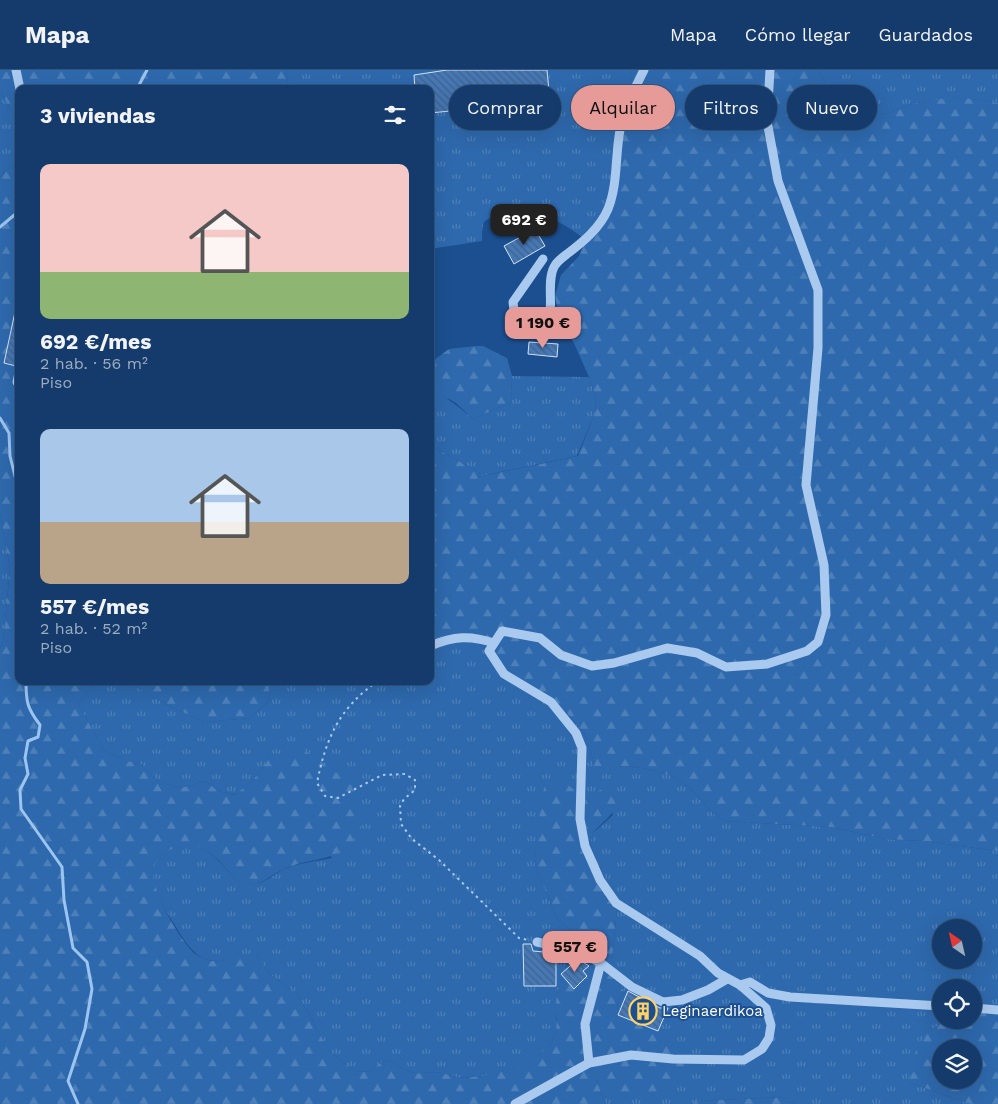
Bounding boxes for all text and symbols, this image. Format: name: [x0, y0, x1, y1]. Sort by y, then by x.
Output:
text: Mapa: [25, 21, 90, 49]
text: Mapa: [670, 24, 717, 45]
text: Cómo llegar: [745, 24, 851, 45]
text: Guardados: [879, 24, 973, 45]
chip: Comprar: [449, 85, 561, 130]
chip: Alquilar: [571, 85, 675, 130]
chip: Filtros: [685, 85, 777, 130]
chip: Nuevo: [787, 85, 877, 130]
icon: filters: [381, 101, 409, 129]
text: 3 viviendas: [40, 103, 155, 128]
icon: home: [180, 196, 270, 286]
pin: 692 €: [489, 204, 559, 246]
text: 692 €: [501, 210, 547, 229]
pin: 1 190 €: [497, 306, 589, 349]
text: 1 190 €: [516, 313, 570, 332]
text: 692 €/mes: [40, 329, 151, 354]
text: 2 hab. · 56 m²: [40, 354, 148, 373]
text: Piso: [40, 373, 72, 392]
icon: home: [180, 461, 270, 551]
text: 557 €/mes: [40, 594, 149, 619]
text: 2 hab. · 52 m²: [40, 619, 147, 638]
text: Piso: [40, 638, 72, 657]
north arrow: [932, 919, 982, 969]
map controls: [932, 919, 982, 1089]
pin: 557 €: [540, 930, 610, 973]
text: 557 €: [553, 937, 597, 956]
button: locate: [932, 979, 982, 1029]
building icon: Leginaerdikoa: [628, 996, 658, 1026]
place label: Leginaerdikoa: [662, 1002, 763, 1020]
button: layers: [932, 1039, 982, 1089]

